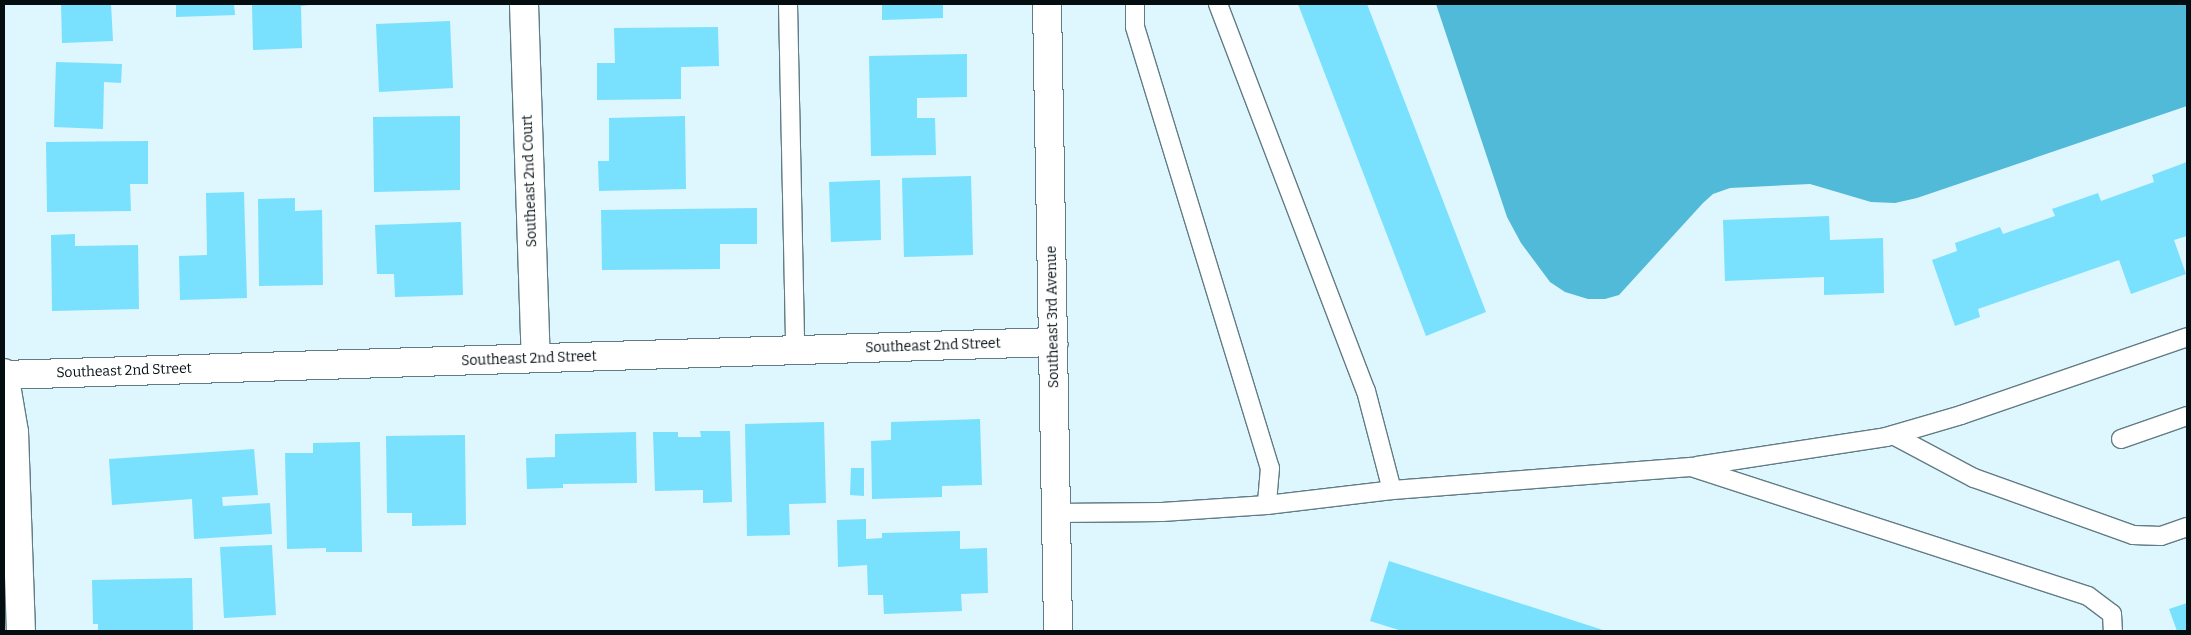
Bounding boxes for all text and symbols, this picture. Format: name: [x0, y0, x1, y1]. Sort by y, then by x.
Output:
street label: Southeast 2nd Court: [519, 114, 541, 248]
street label: Southeast 3rd Avenue: [1043, 246, 1063, 388]
street label: Southeast 2nd Street: [865, 335, 1001, 357]
street label: Southeast 2nd Street: [461, 348, 597, 370]
street label: Southeast 2nd Street: [56, 360, 192, 382]

